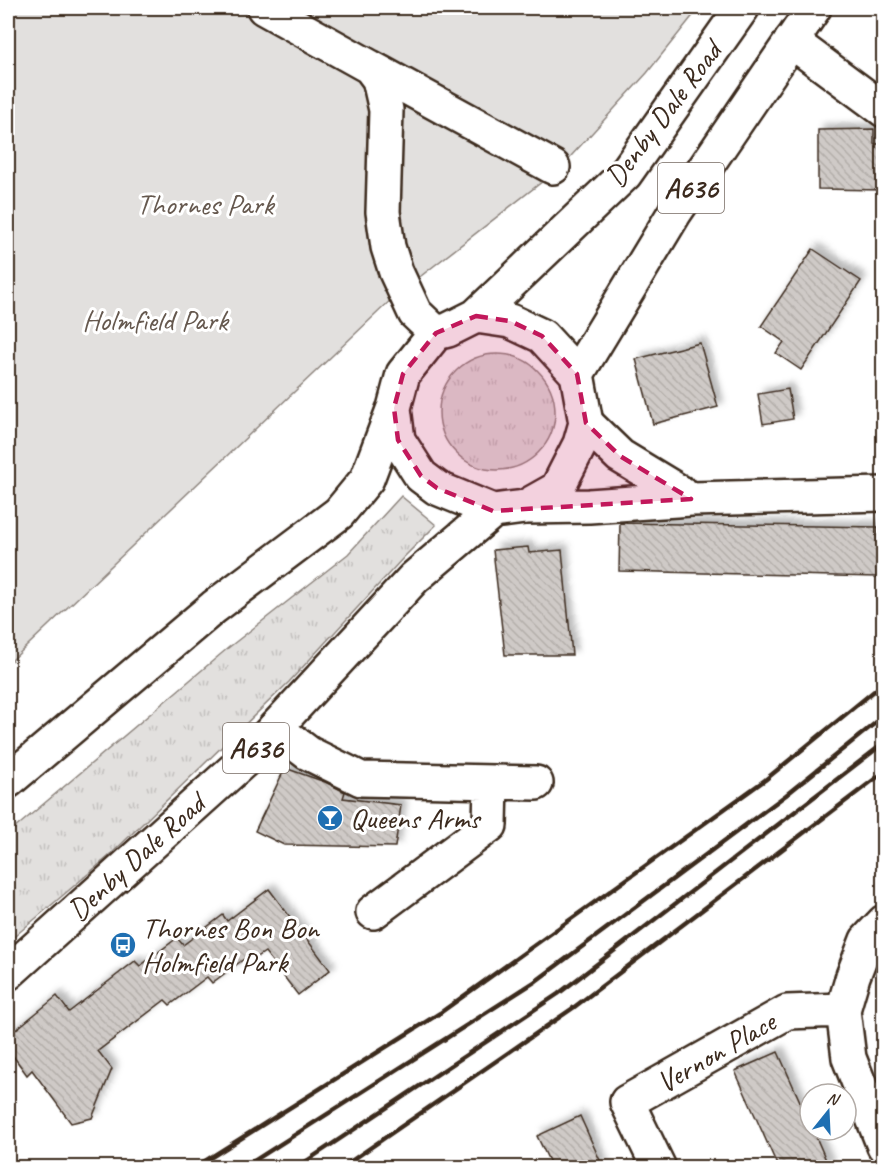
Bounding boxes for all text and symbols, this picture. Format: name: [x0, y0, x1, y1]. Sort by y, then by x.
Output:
street label: Denby Dale Road: [596, 31, 732, 194]
road number: A636: [658, 163, 724, 213]
park label: Thornes Park: [136, 185, 276, 223]
park label: Holmfield Park: [82, 301, 230, 339]
road number: A636: [223, 723, 289, 773]
street label: Denby Dale Road: [59, 783, 216, 929]
place label: Queens Arms: [350, 799, 482, 837]
bar icon: Queens Arms: [315, 803, 345, 833]
place label: Thornes Bon Bon Holmfield Park: [142, 909, 320, 981]
bus stop icon: Thornes Bon Bon Holmfield Park: [108, 930, 138, 960]
street label: Vernon Place: [650, 1002, 784, 1101]
north arrow: [798, 1082, 858, 1142]
text: N: [825, 1088, 843, 1111]

